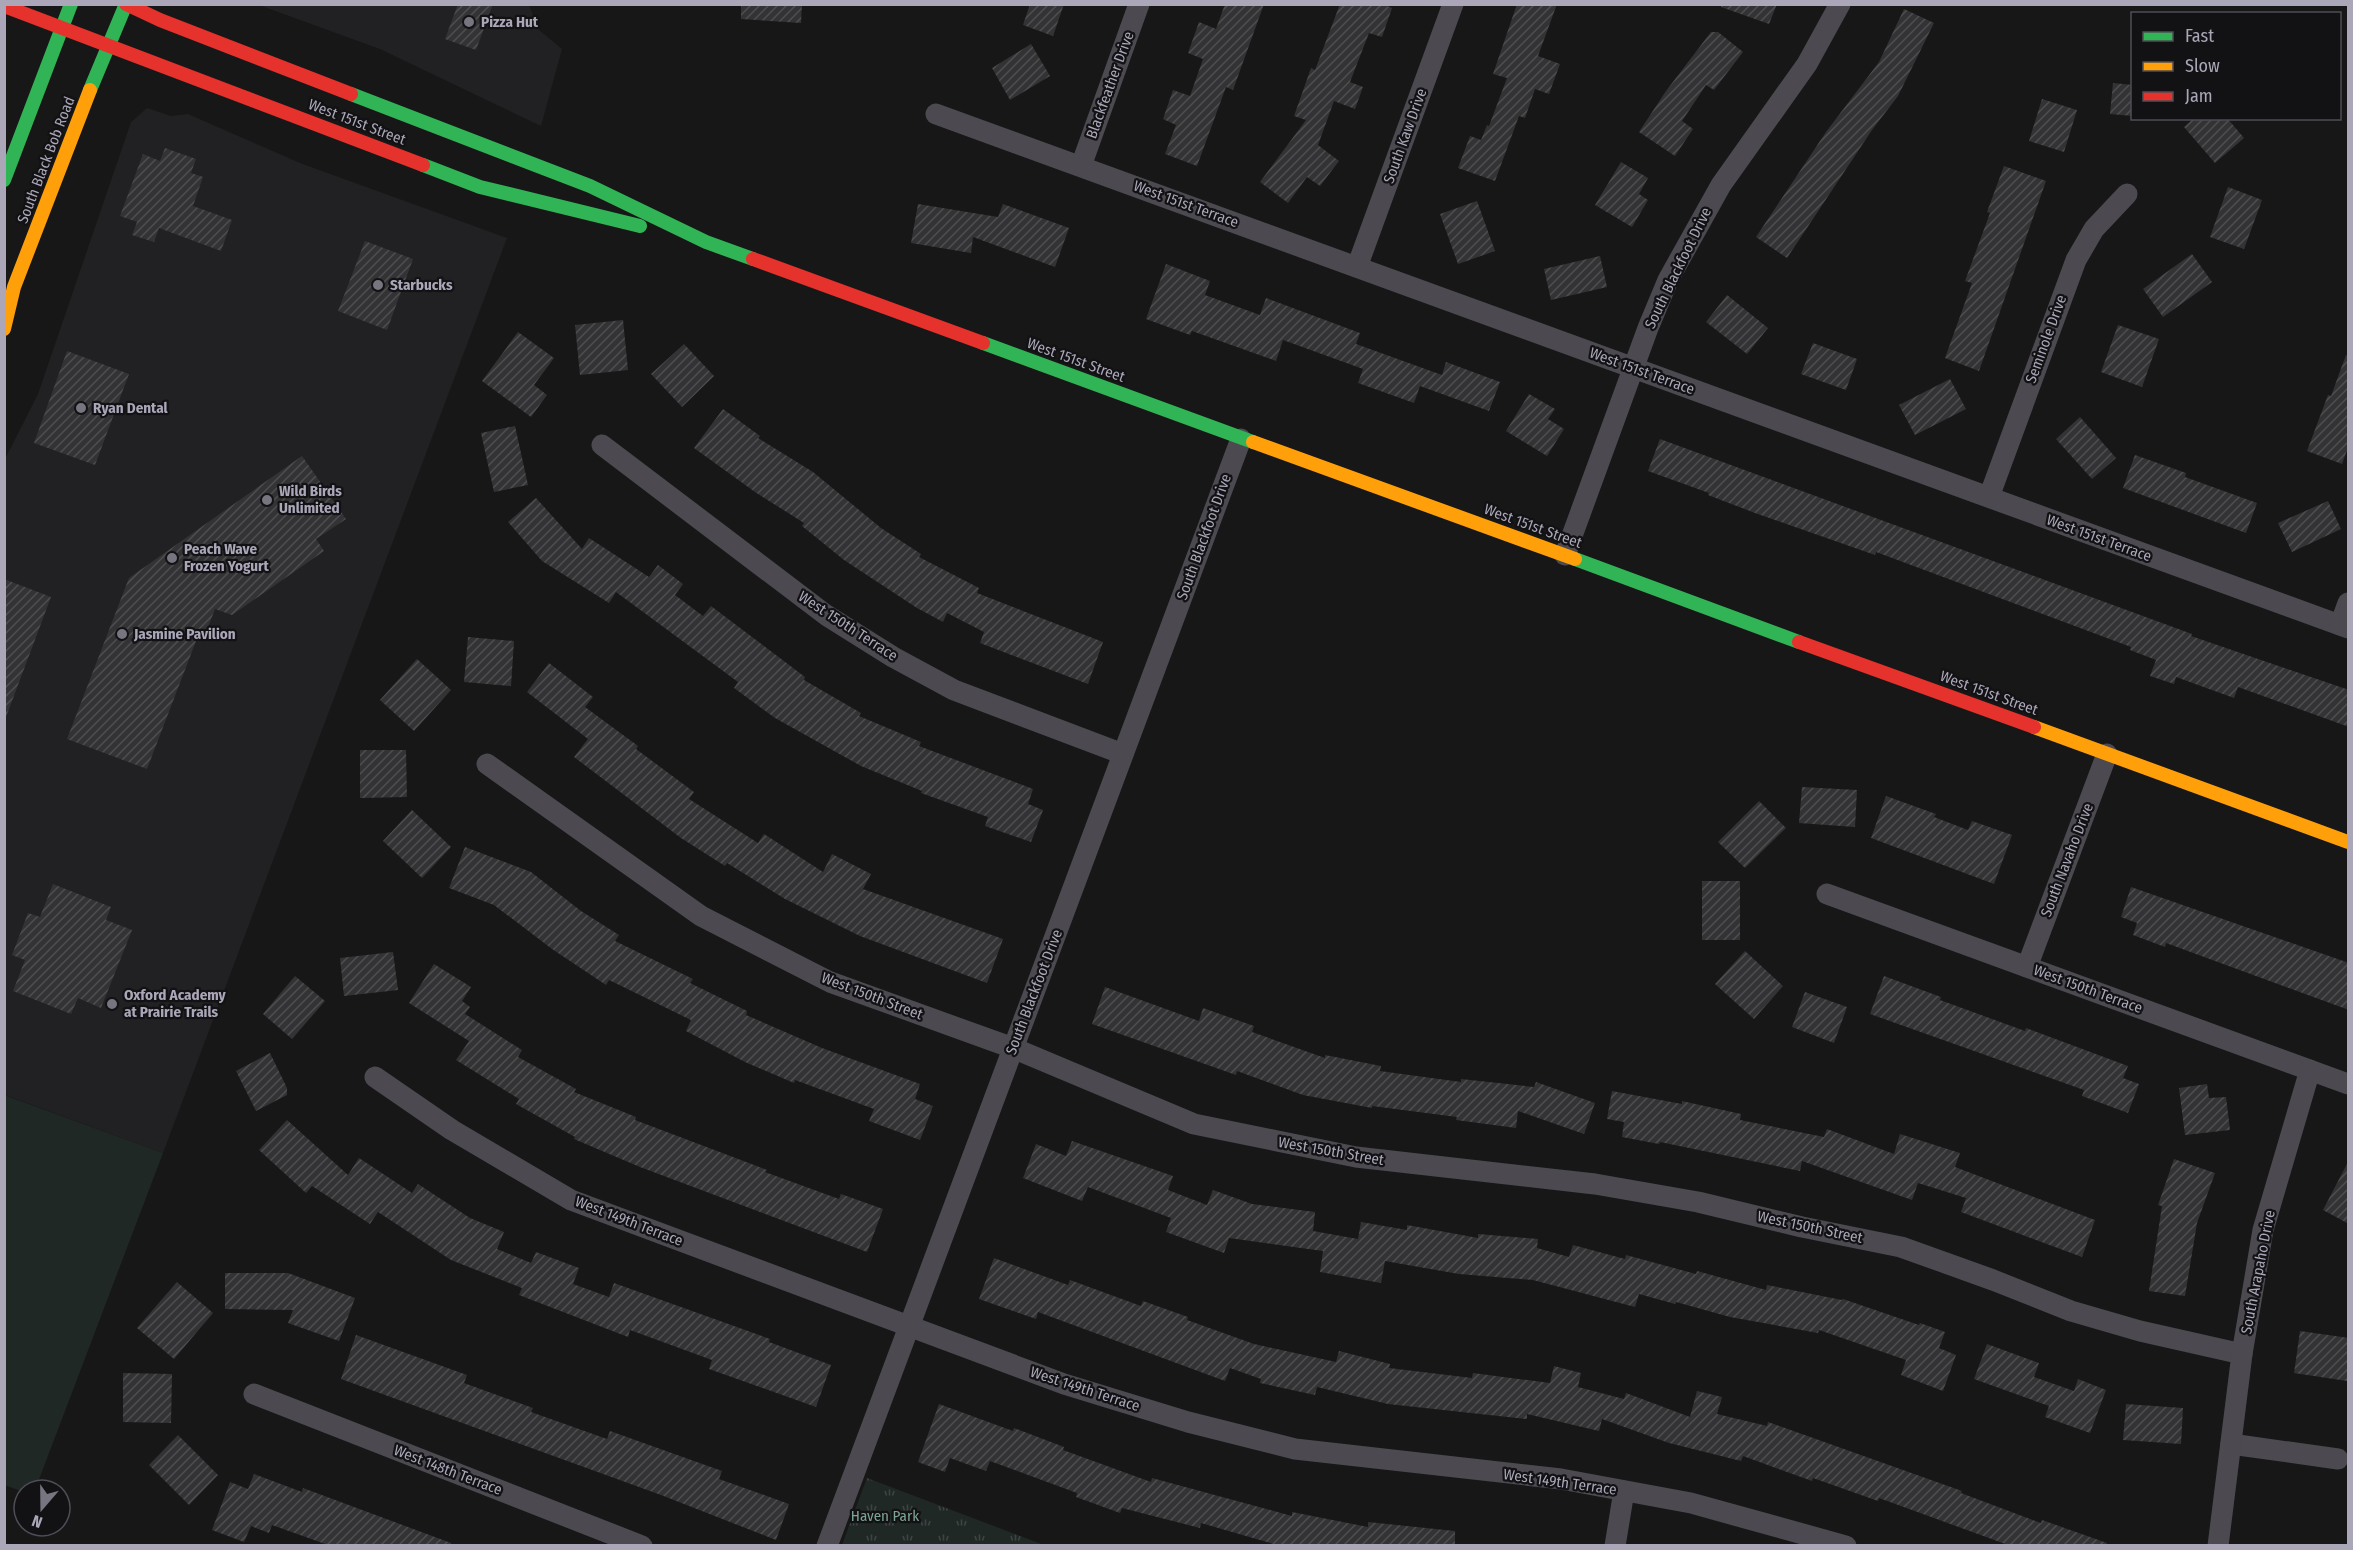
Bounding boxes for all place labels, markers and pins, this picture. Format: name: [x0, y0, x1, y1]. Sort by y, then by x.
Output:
place label: Pizza Hut: [481, 13, 539, 31]
marker: Pizza Hut: [462, 15, 476, 29]
place label: Starbucks: [390, 276, 453, 294]
marker: Starbucks: [371, 278, 385, 292]
place label: Ryan Dental: [93, 399, 169, 417]
marker: Ryan Dental: [74, 401, 88, 415]
place label: Wild Birds Unlimited: [279, 482, 342, 517]
marker: Wild Birds Unlimited: [260, 493, 274, 507]
place label: Peach Wave Frozen Yogurt: [184, 540, 269, 575]
marker: Peach Wave Frozen Yogurt: [165, 551, 179, 565]
place label: Jasmine Pavilion: [133, 625, 236, 643]
marker: Jasmine Pavilion: [115, 627, 129, 641]
place label: Oxford Academy at Prairie Trails: [124, 986, 227, 1021]
marker: Oxford Academy at Prairie Trails: [105, 997, 119, 1011]

